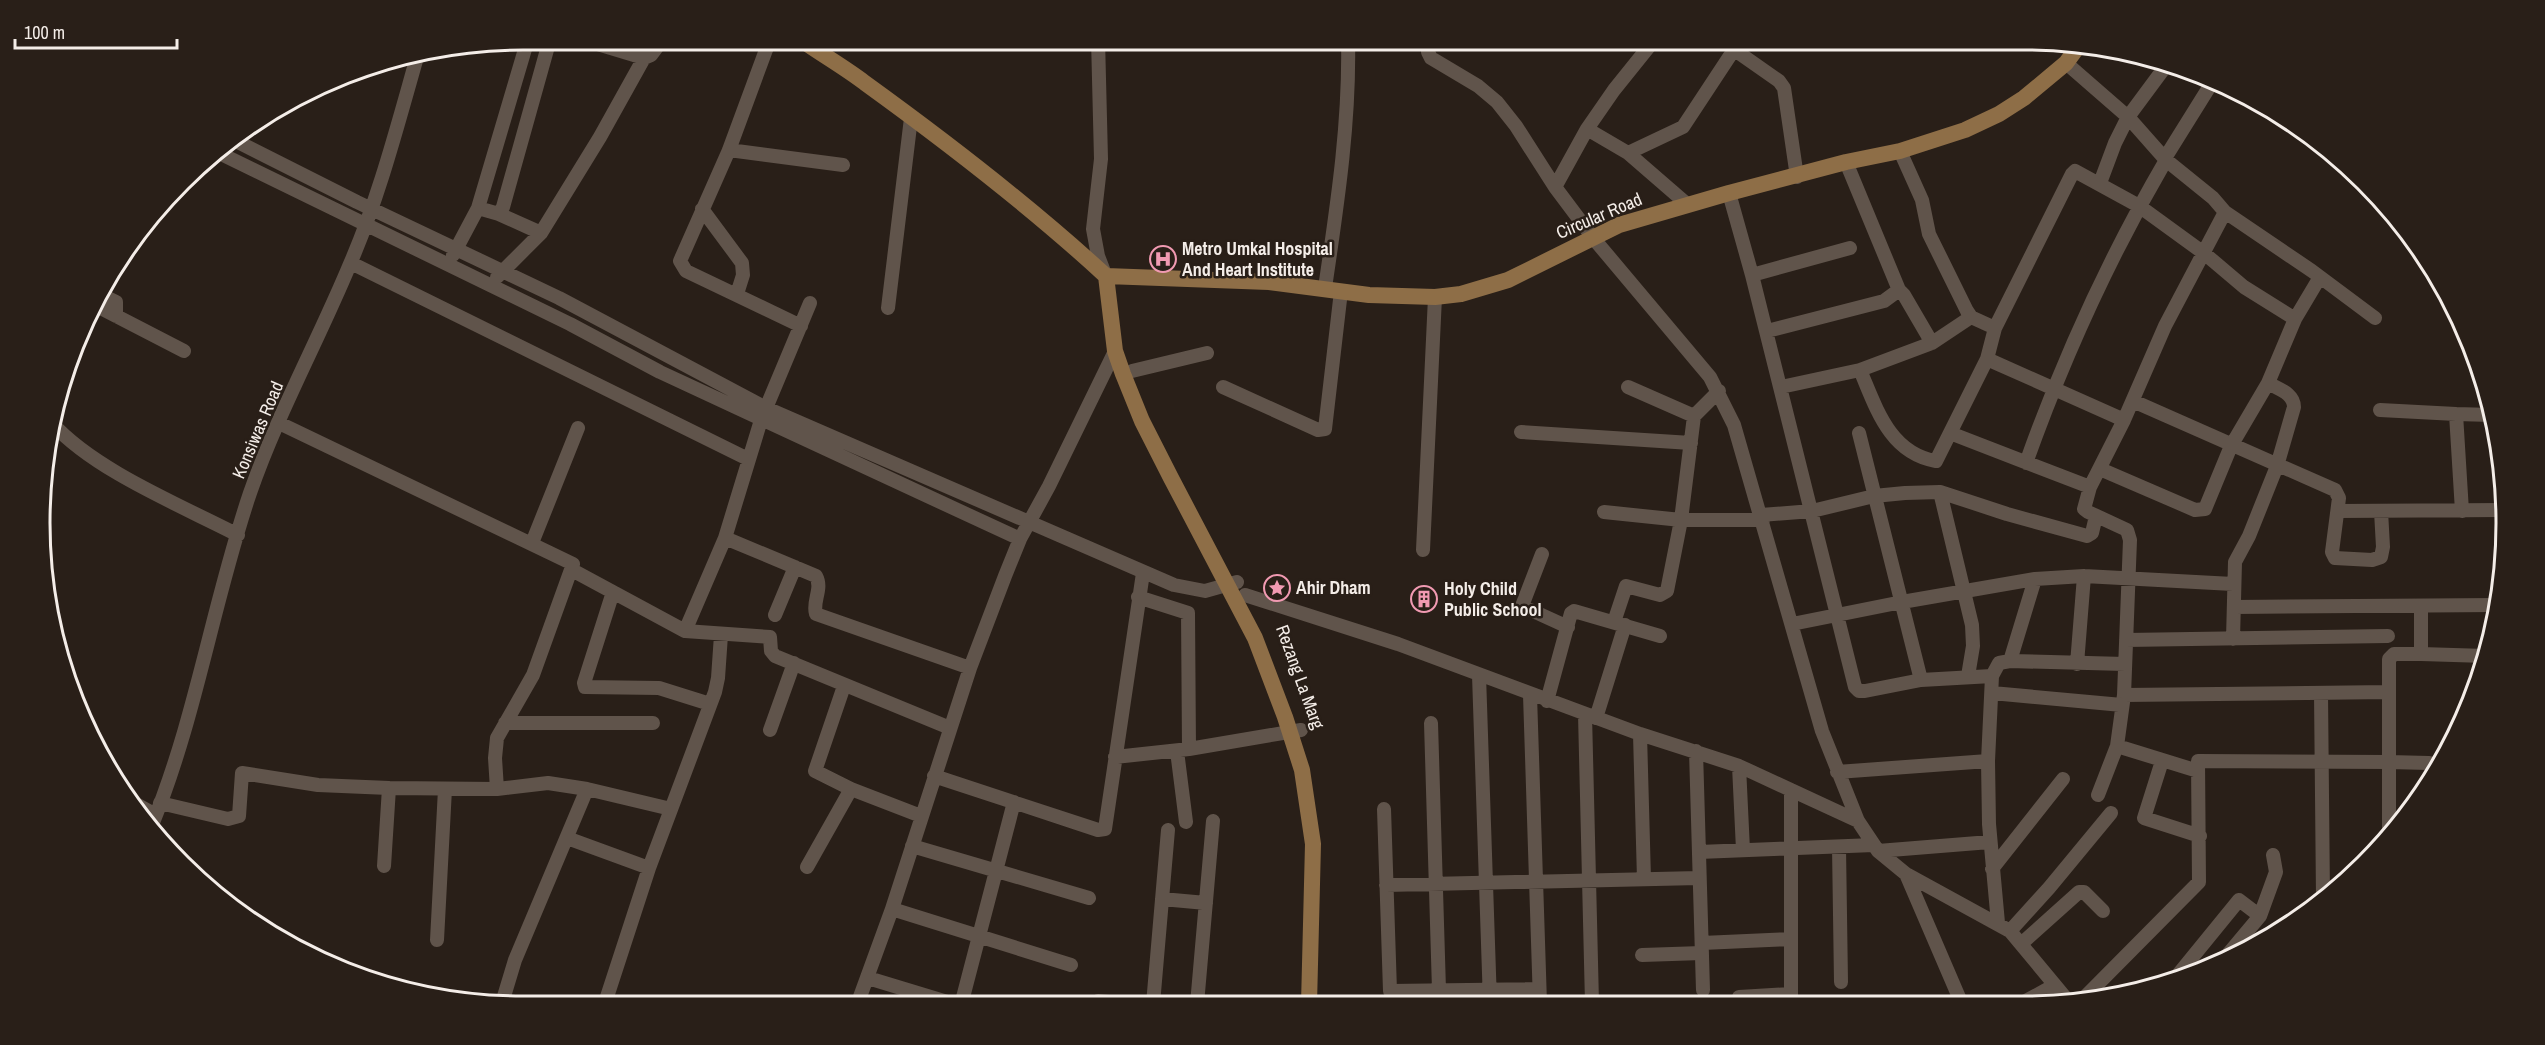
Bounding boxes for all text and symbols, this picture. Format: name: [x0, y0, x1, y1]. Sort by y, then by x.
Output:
scale bar: [15, 12, 177, 50]
text: 100 m: [24, 20, 65, 45]
street label: Circular Road: [1552, 186, 1646, 245]
place label: Metro Umkal Hospital And Heart Institute: [1182, 236, 1333, 282]
hospital icon: Metro Umkal Hospital And Heart Institute: [1148, 244, 1178, 274]
street label: Konsiwas Road: [226, 377, 289, 482]
place icon: Ahir Dham: [1262, 573, 1292, 603]
place label: Ahir Dham: [1296, 575, 1371, 600]
place label: Holy Child Public School: [1444, 576, 1542, 622]
building icon: Holy Child Public School: [1409, 584, 1439, 614]
street label: Rezang La Marg: [1270, 621, 1331, 733]

